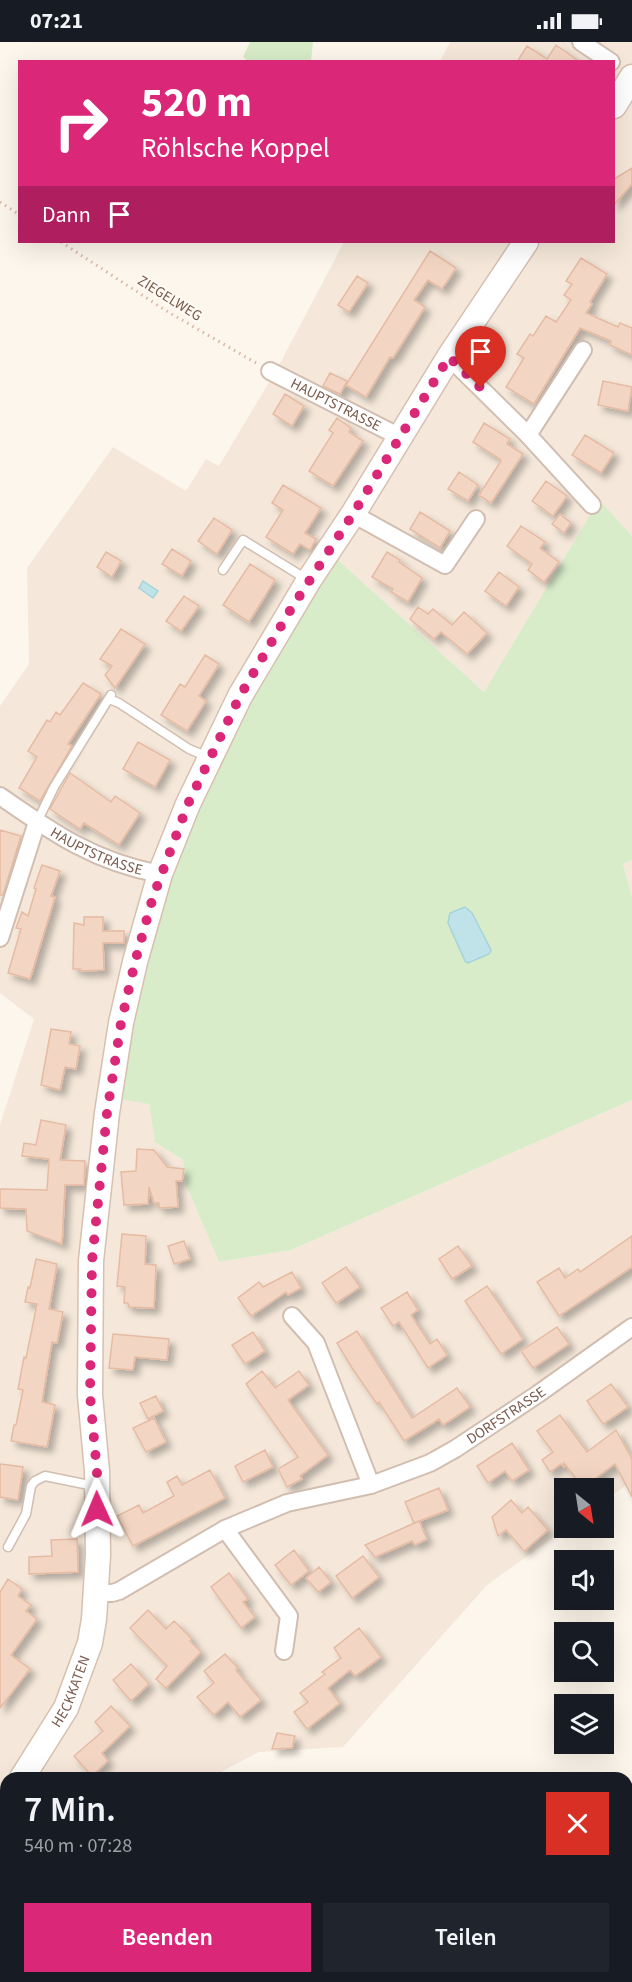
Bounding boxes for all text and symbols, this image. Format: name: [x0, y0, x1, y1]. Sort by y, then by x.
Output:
text: 07:21: [30, 5, 83, 37]
text: 520 m: [141, 73, 252, 133]
icon: right: [42, 84, 120, 162]
text: Röhlsche Koppel: [141, 129, 330, 168]
icon: arrive: [103, 198, 136, 231]
text: Dann: [42, 199, 91, 231]
street label: ZIEGELWEG: [133, 270, 206, 327]
pin: [455, 326, 506, 388]
icon: arrive: [464, 335, 497, 368]
street label: HAUPTSTRASSE: [287, 373, 385, 437]
street label: HAUPTSTRASSE: [46, 822, 145, 881]
street label: DORFSTRASSE: [463, 1382, 550, 1450]
position arrow: [65, 1477, 129, 1541]
north arrow: [554, 1478, 614, 1538]
map controls: [554, 1478, 614, 1754]
button: sound: [554, 1550, 614, 1610]
button: search: [554, 1622, 614, 1682]
street label: HECKKATEN: [46, 1652, 96, 1732]
button: layers: [554, 1694, 614, 1754]
text: 7 Min.: [24, 1784, 116, 1835]
button: close: [546, 1792, 609, 1855]
text: 540 m · 07:28: [24, 1832, 132, 1860]
button: Beenden: [24, 1903, 311, 1972]
button: Teilen: [323, 1903, 609, 1972]

